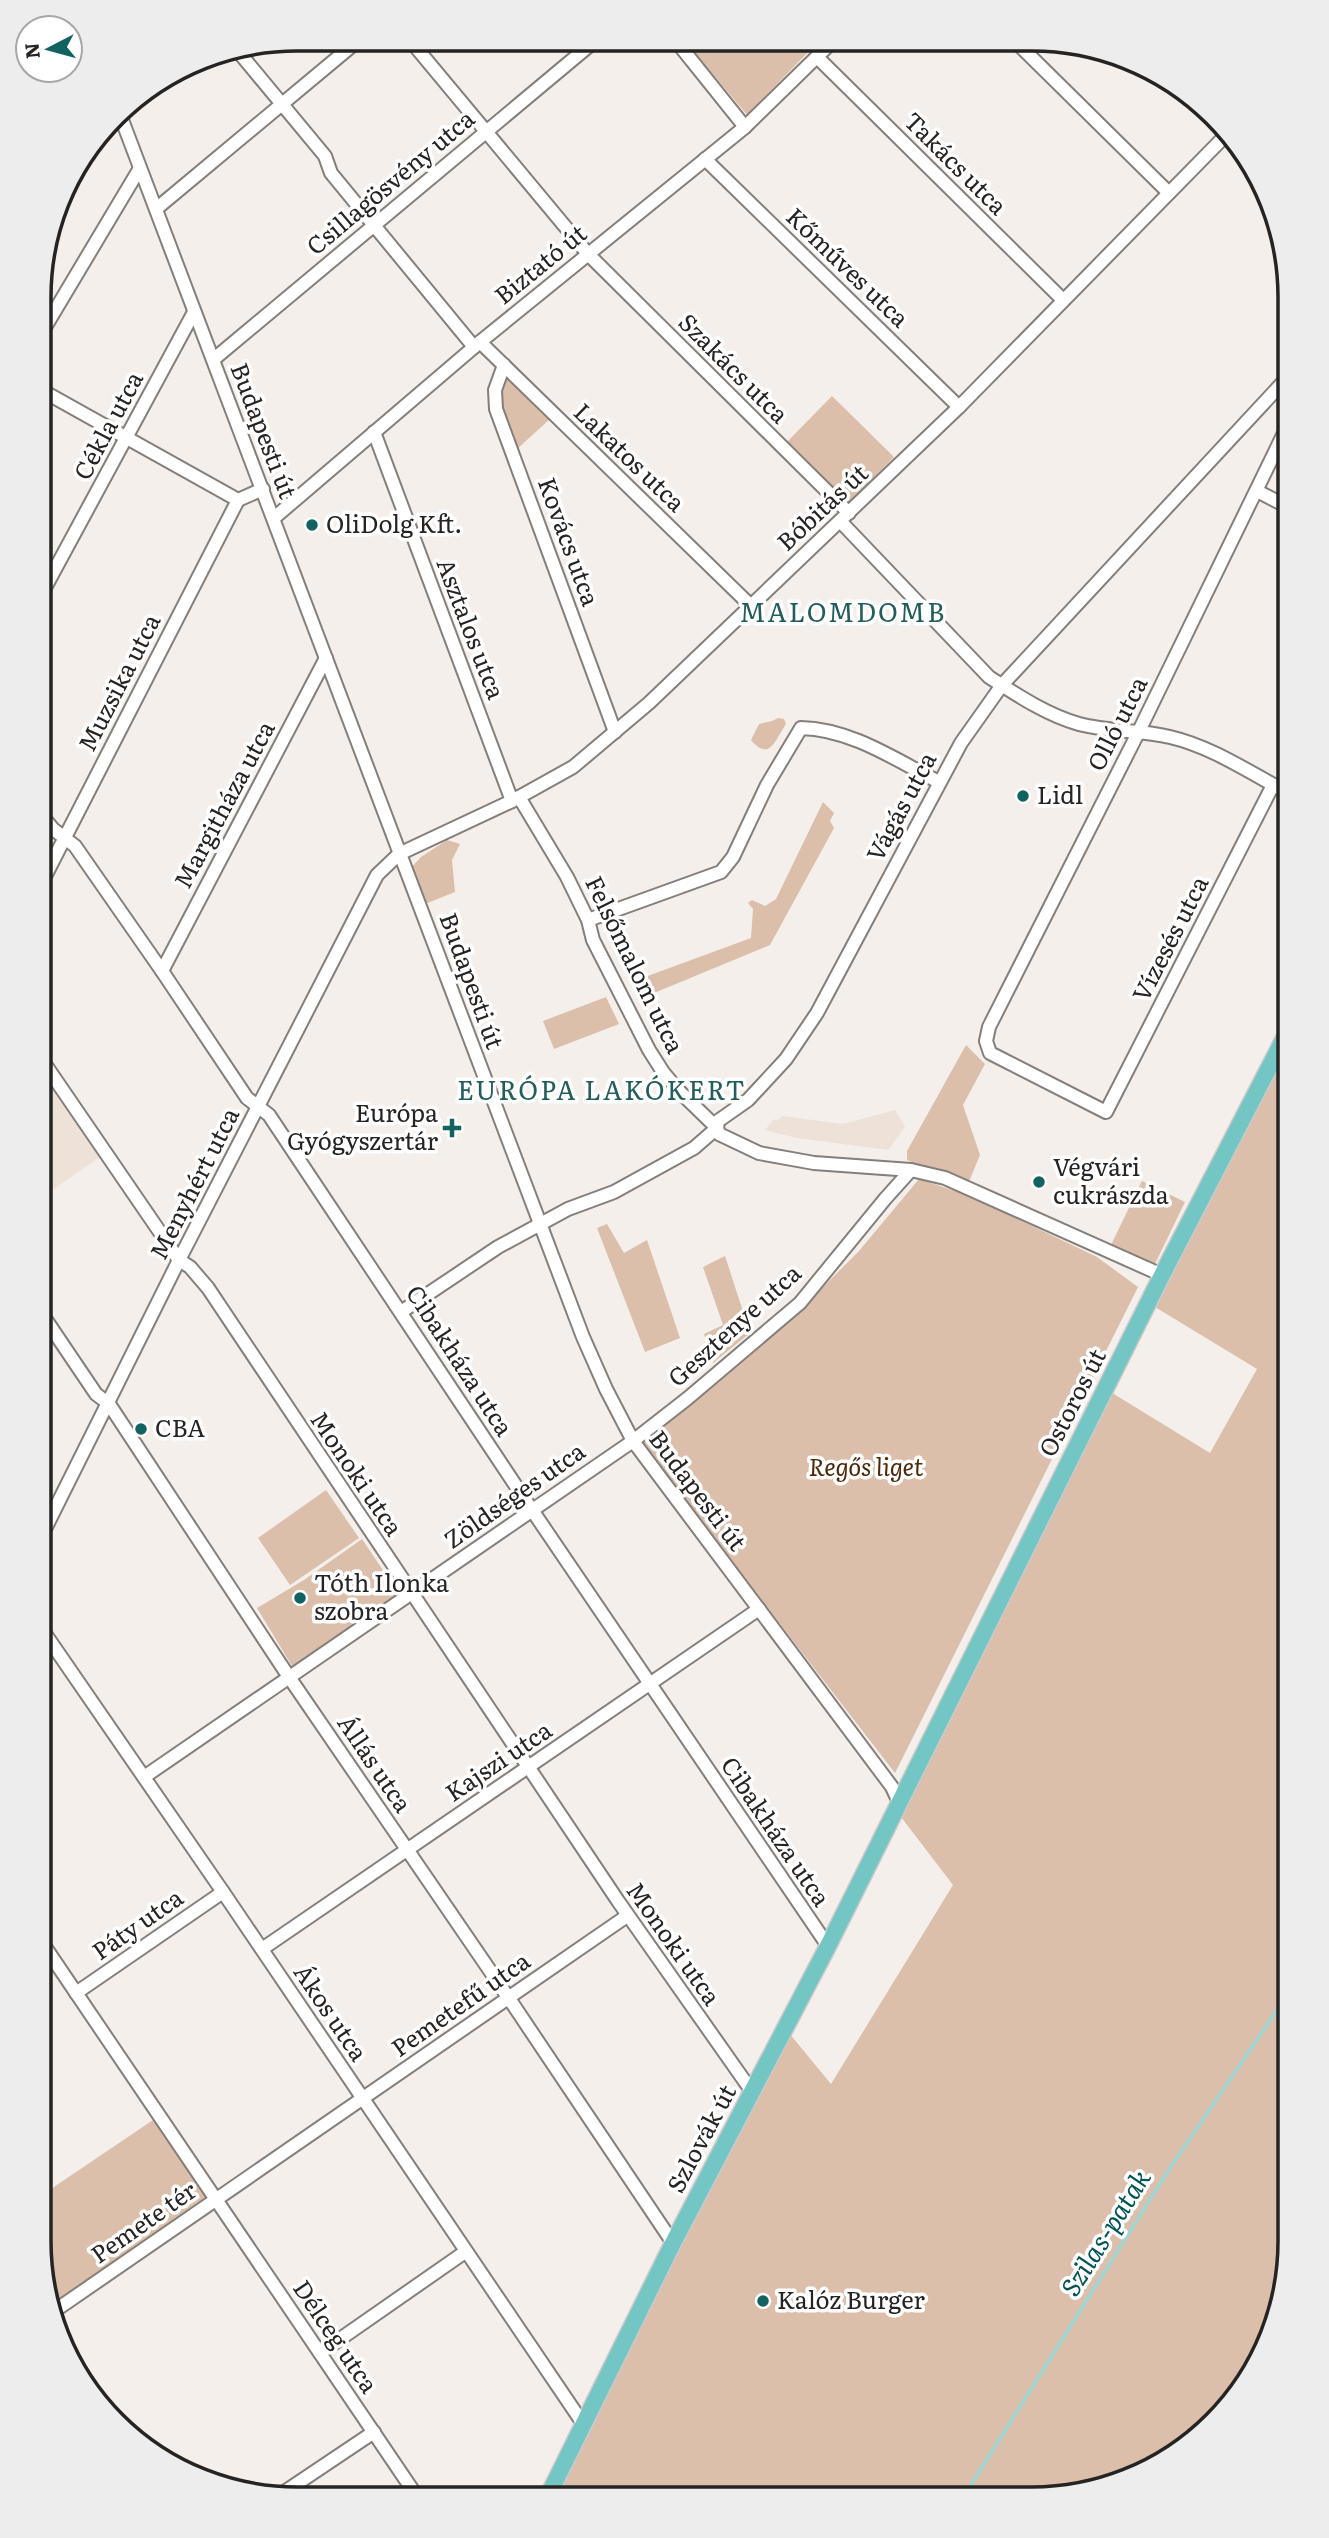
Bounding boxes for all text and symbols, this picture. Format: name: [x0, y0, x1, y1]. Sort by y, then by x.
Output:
north arrow: [14, 14, 84, 84]
text: N: [16, 41, 46, 60]
street label: Csillagösvény utca: [298, 100, 481, 262]
street label: Takács utca: [897, 103, 1016, 222]
street label: Kőműves utca: [779, 198, 918, 334]
street label: Biztató út: [486, 215, 593, 311]
street label: Szakács utca: [672, 304, 798, 430]
street label: Budapesti út: [223, 357, 307, 503]
street label: Cékla utca: [64, 364, 150, 485]
street label: Lakatos utca: [567, 394, 694, 518]
street label: Bóbitás út: [768, 455, 875, 558]
street label: Kovács utca: [531, 472, 610, 610]
place label: OliDolg Kft.: [326, 505, 462, 540]
marker: OliDolg Kft.: [304, 517, 320, 533]
street label: Asztalos utca: [429, 553, 515, 704]
district label: MALOMDOMB: [739, 591, 947, 630]
street label: Muzsika utca: [68, 607, 167, 757]
street label: Olló utca: [1077, 670, 1154, 776]
street label: Margitháza utca: [164, 714, 282, 894]
street label: Vágás utca: [856, 745, 943, 867]
place label: Lidl: [1037, 776, 1083, 811]
marker: Lidl: [1015, 788, 1031, 804]
street label: Felsőmalom utca: [578, 869, 694, 1059]
street label: Vízesés utca: [1122, 869, 1215, 1007]
street label: Budapesti út: [433, 907, 514, 1053]
district label: EURÓPA LAKÓKERT: [457, 1069, 747, 1108]
place label: Európa Gyógyszertár: [287, 1094, 439, 1157]
street label: Menyhért utca: [139, 1101, 246, 1265]
marker: Európa Gyógyszertár: [444, 1120, 460, 1136]
place label: Végvári cukrászda: [1053, 1148, 1169, 1211]
marker: Végvári cukrászda: [1031, 1174, 1047, 1190]
street label: Gesztenye utca: [659, 1255, 808, 1393]
street label: Cibakháza utca: [399, 1277, 523, 1442]
street label: Ostoros út: [1029, 1342, 1113, 1462]
street label: Monoki utca: [304, 1403, 413, 1542]
place label: CBA: [155, 1409, 205, 1444]
marker: CBA: [133, 1421, 149, 1437]
street label: Budapesti út: [642, 1422, 756, 1557]
street label: Zöldséges utca: [436, 1432, 591, 1556]
park label: Regős liget: [809, 1448, 924, 1483]
place label: Tóth Ilonka szobra: [314, 1564, 449, 1627]
marker: Tóth Ilonka szobra: [292, 1590, 308, 1606]
street label: Állás utca: [331, 1707, 422, 1818]
street label: Kajszi utca: [437, 1711, 558, 1809]
street label: Cibakháza utca: [714, 1749, 840, 1912]
street label: Monoki utca: [620, 1874, 731, 2011]
street label: Páty utca: [84, 1879, 189, 1967]
street label: Pemetefű utca: [383, 1942, 536, 2064]
street label: Ákos utca: [287, 1956, 377, 2067]
street label: Szlovák út: [657, 2077, 743, 2198]
water label: Szilas-patak: [1049, 2160, 1159, 2303]
street label: Pemete tér: [83, 2171, 203, 2270]
street label: Délceg utca: [286, 2272, 388, 2399]
place label: Kalóz Burger: [777, 2281, 925, 2316]
marker: Kalóz Burger: [755, 2293, 771, 2309]

